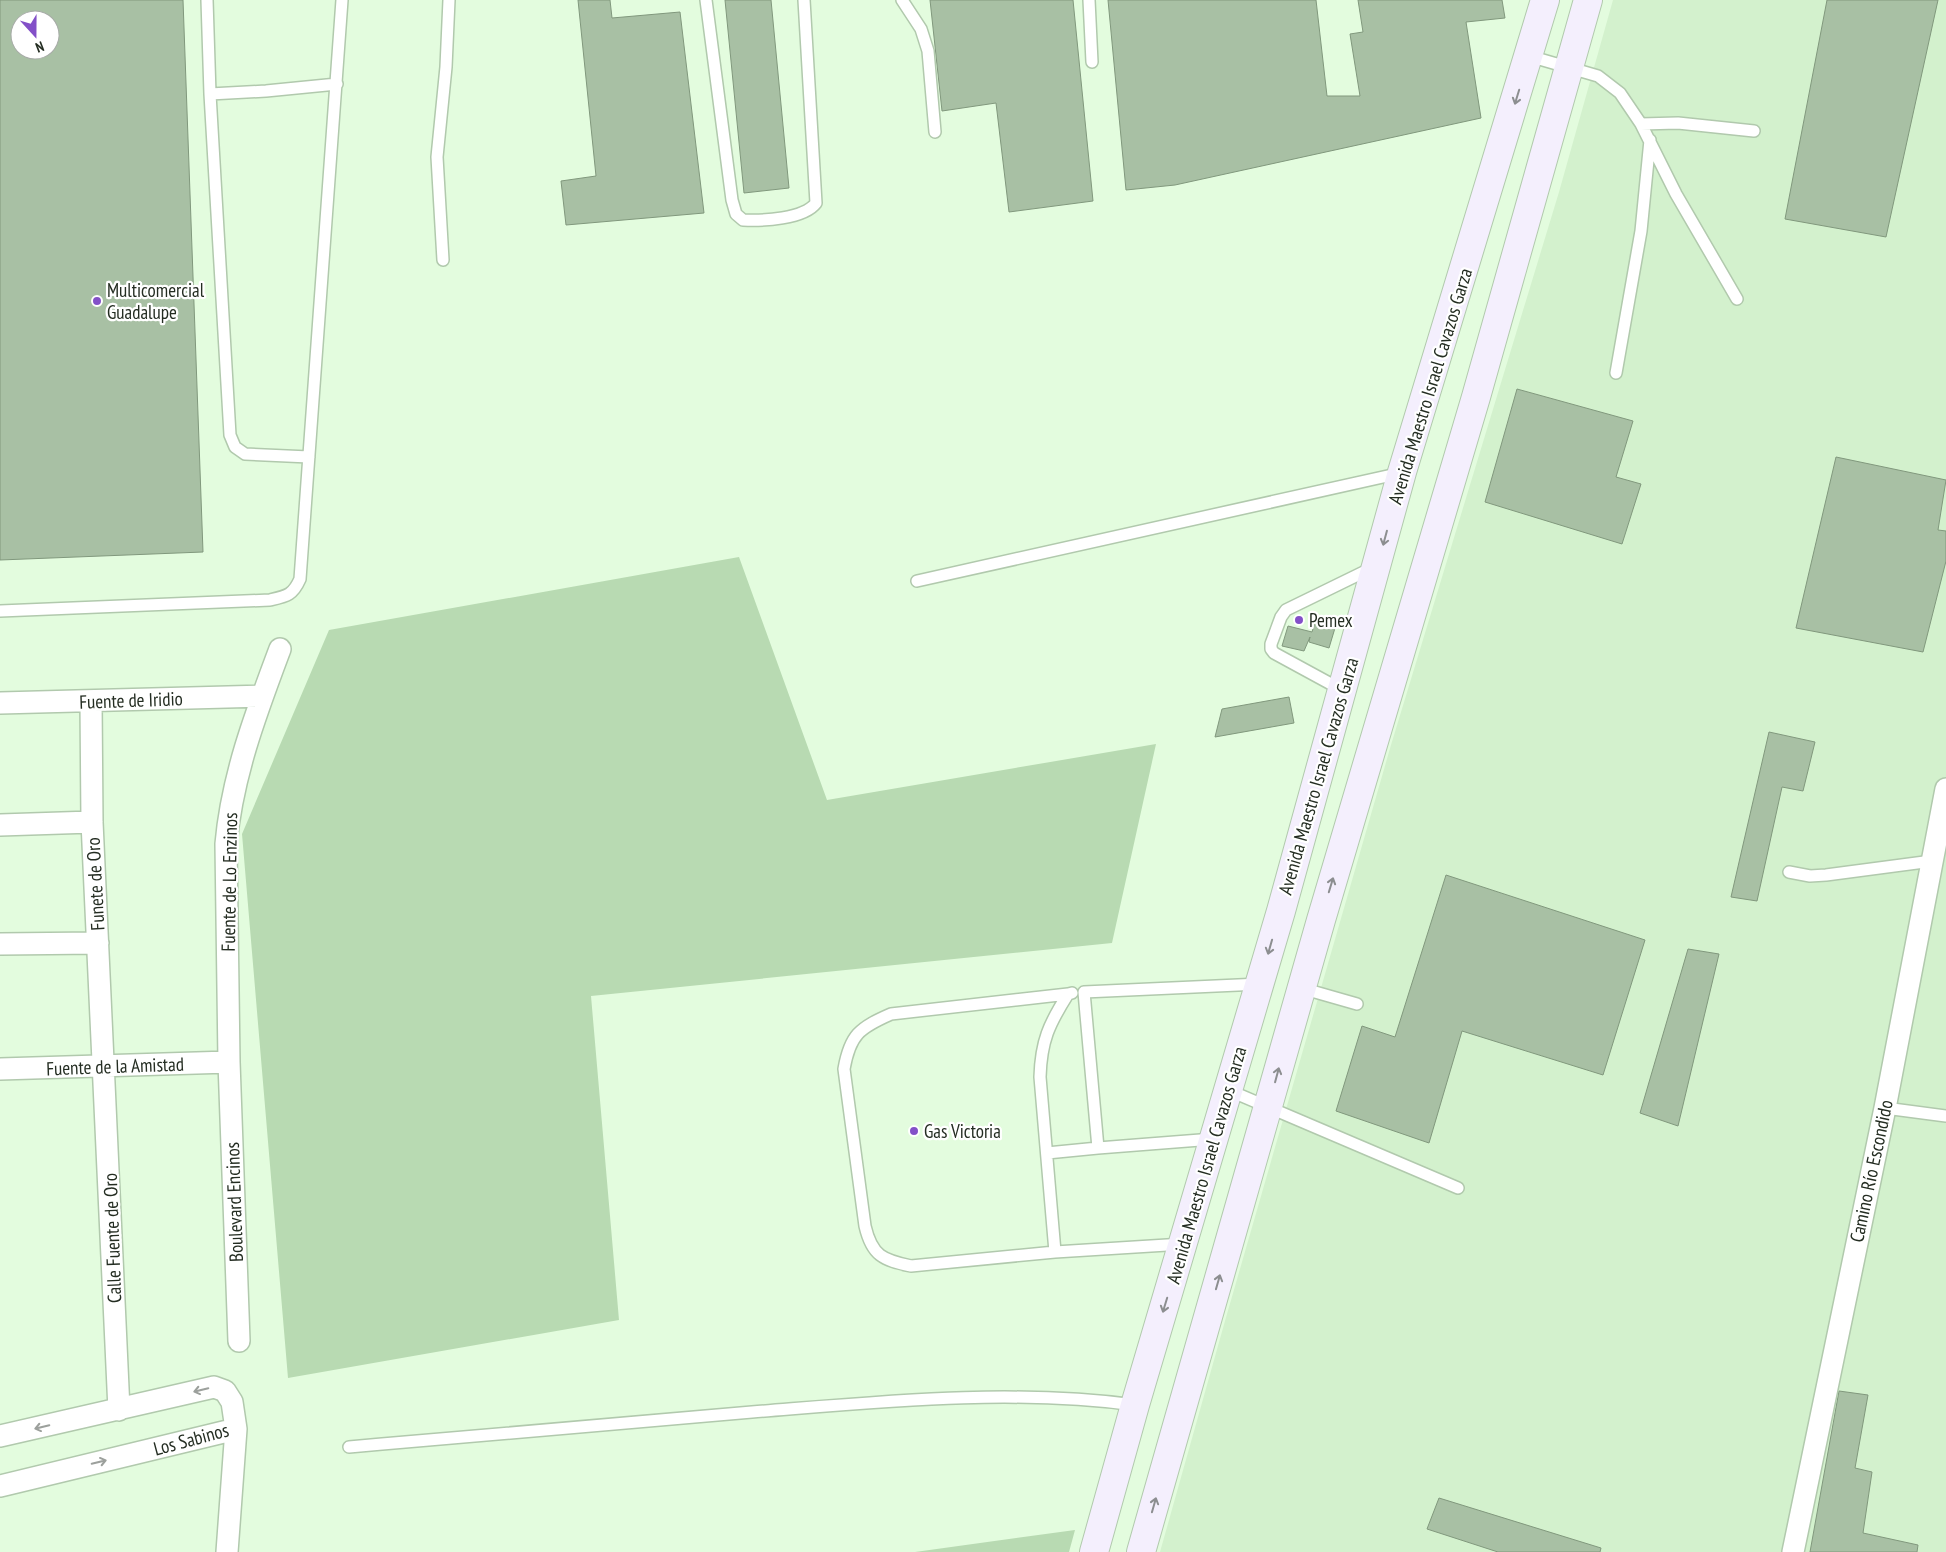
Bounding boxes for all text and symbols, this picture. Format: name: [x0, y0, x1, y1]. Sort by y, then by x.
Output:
north arrow: [10, 10, 60, 60]
text: N: [33, 37, 46, 57]
one-way arrow: [1511, 89, 1521, 105]
street label: Avenida Maestro Israel Cavazos Garza: [1383, 265, 1477, 507]
place label: Multicomercial Guadalupe: [107, 278, 205, 324]
marker: Multicomercial Guadalupe: [91, 295, 103, 307]
one-way arrow: [1380, 530, 1389, 546]
place label: Pemex: [1309, 608, 1353, 632]
marker: Pemex: [1293, 614, 1305, 626]
street label: Avenida Maestro Israel Cavazos Garza: [1273, 655, 1363, 897]
street label: Fuente de Iridio: [79, 686, 183, 714]
street label: Fuente de Lo Enzinos: [216, 812, 242, 952]
street label: Funete de Oro: [81, 837, 109, 931]
one-way arrow: [1327, 877, 1337, 893]
one-way arrow: [1265, 939, 1275, 955]
street label: Avenida Maestro Israel Cavazos Garza: [1161, 1044, 1251, 1286]
street label: Fuente de la Amistad: [46, 1052, 184, 1080]
one-way arrow: [1273, 1067, 1283, 1083]
street label: Camino Río Escondido: [1844, 1098, 1898, 1244]
place label: Gas Victoria: [924, 1119, 1001, 1143]
marker: Gas Victoria: [908, 1125, 920, 1137]
street label: Boulevard Encinos: [220, 1142, 248, 1262]
street label: Calle Fuente de Oro: [98, 1173, 126, 1303]
one-way arrow: [1214, 1274, 1224, 1290]
one-way arrow: [1160, 1296, 1170, 1312]
one-way arrow: [193, 1386, 209, 1395]
street label: Los Sabinos: [151, 1417, 231, 1461]
one-way arrow: [35, 1423, 51, 1432]
one-way arrow: [90, 1457, 106, 1466]
one-way arrow: [1150, 1498, 1160, 1514]

